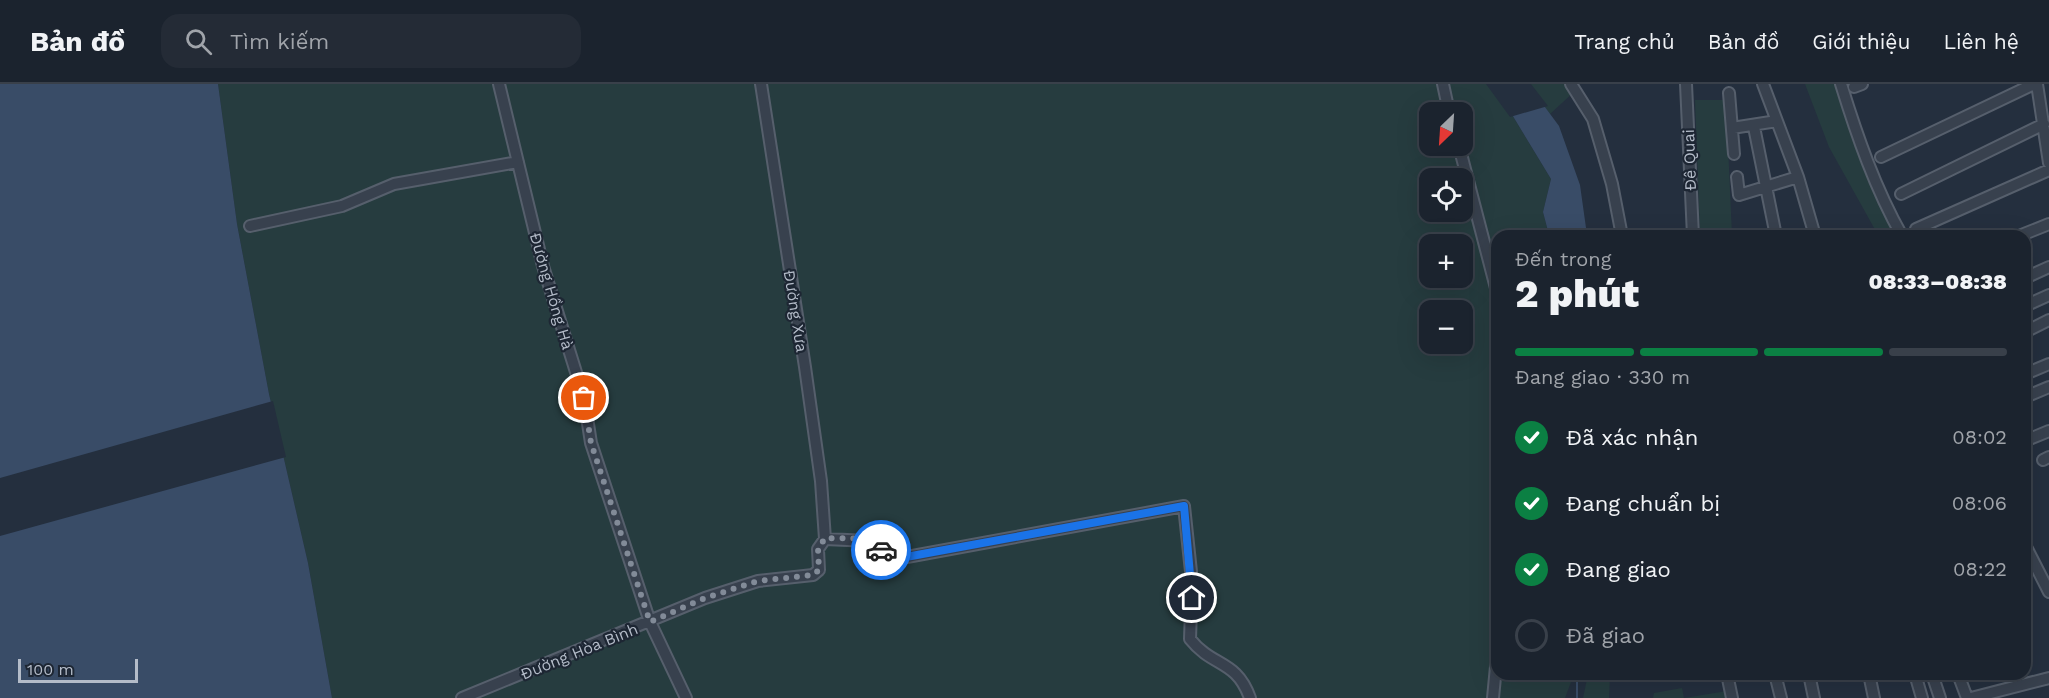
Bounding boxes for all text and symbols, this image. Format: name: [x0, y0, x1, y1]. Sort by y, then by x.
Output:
search box: [161, 14, 581, 68]
text: Bản đồ: [30, 25, 125, 58]
icon: search: [182, 25, 215, 58]
text: Tìm kiếm: [230, 29, 329, 54]
text: Trang chủ: [1574, 29, 1675, 54]
text: Bản đồ: [1708, 29, 1779, 54]
text: Giới thiệu: [1812, 29, 1910, 54]
text: Liên hệ: [1943, 29, 2019, 54]
north arrow: [1419, 102, 1473, 156]
map controls: [1419, 102, 1473, 354]
street label: Đê Quai: [1679, 129, 1700, 191]
button: locate: [1419, 168, 1473, 222]
street label: Đường Hồng Hà: [526, 230, 577, 352]
button: +: [1419, 234, 1473, 288]
text: Đến trong: [1515, 247, 1611, 271]
street label: Đường Xưa: [780, 269, 811, 354]
text: 08:33–08:38: [1869, 269, 2007, 294]
text: 2 phút: [1515, 271, 1639, 316]
button: −: [1419, 300, 1473, 354]
text: Đang giao · 330 m: [1515, 365, 1690, 389]
pin: [558, 372, 609, 423]
icon: bag: [567, 381, 600, 414]
icon: check: [1515, 421, 1548, 454]
text: Đã xác nhận: [1566, 425, 1698, 450]
text: 08:02: [1952, 425, 2007, 449]
icon: check: [1515, 487, 1548, 520]
text: Đang chuẩn bị: [1566, 491, 1720, 516]
text: 08:06: [1952, 491, 2007, 515]
courier: [851, 520, 911, 580]
icon: car: [865, 534, 898, 567]
icon: check: [1515, 553, 1548, 586]
text: Đang giao: [1566, 557, 1671, 582]
text: 08:22: [1953, 557, 2007, 581]
pin: [1166, 572, 1217, 623]
icon: home: [1175, 581, 1208, 614]
street label: Đường Hòa Bình: [518, 619, 641, 684]
text: Đã giao: [1566, 623, 1645, 648]
scale bar: [18, 656, 138, 684]
text: 100 m: [27, 660, 74, 679]

